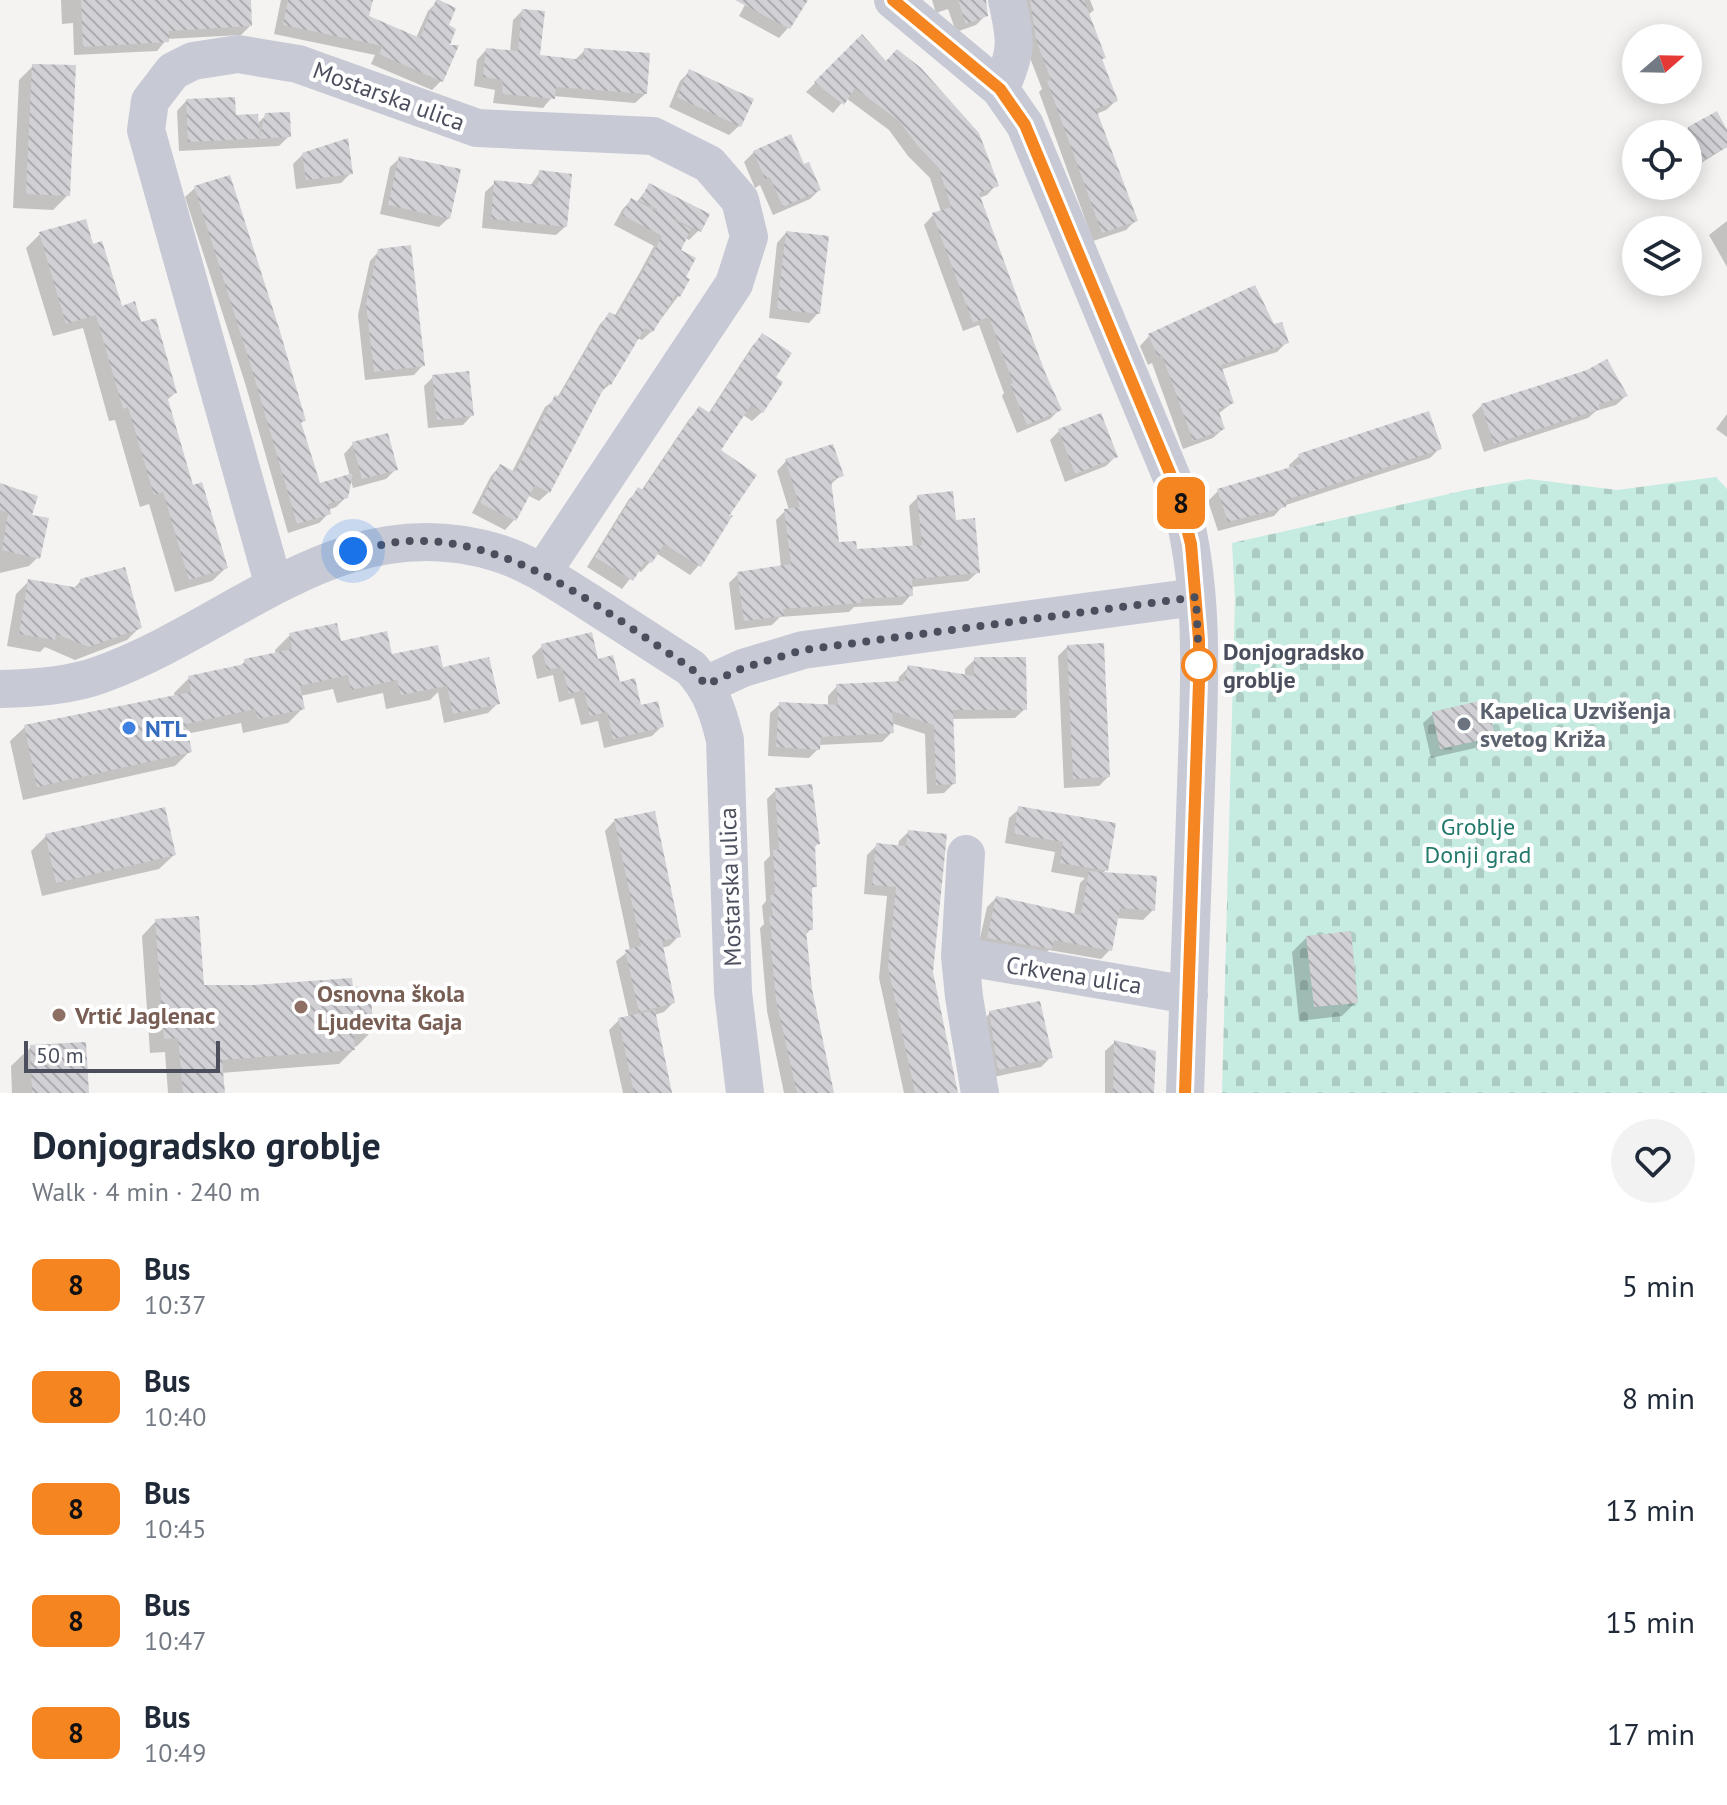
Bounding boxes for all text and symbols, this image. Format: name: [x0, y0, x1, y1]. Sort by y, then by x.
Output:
north arrow: [1622, 24, 1702, 104]
map controls: [1622, 24, 1702, 296]
street label: Mostarska ulica: [309, 54, 469, 138]
button: locate: [1622, 120, 1702, 200]
button: layers: [1622, 216, 1702, 296]
line badge: 8: [1155, 477, 1207, 529]
text: 8: [1173, 484, 1189, 521]
your location: [333, 531, 373, 571]
place label: Donjogradsko groblje: [1223, 636, 1365, 695]
marker: Donjogradsko groblje: [1182, 648, 1216, 682]
place label: Kapelica Uzvišenja svetog Križa: [1480, 695, 1671, 754]
place label: NTL: [145, 713, 187, 744]
marker: Kapelica Uzvišenja svetog Križa: [1455, 715, 1473, 733]
marker: NTL: [120, 719, 138, 737]
street label: Mostarska ulica: [712, 807, 748, 967]
park label: Groblje Donji grad: [1425, 811, 1531, 870]
street label: Crkvena ulica: [1004, 949, 1144, 1001]
place label: Osnovna škola Ljudevita Gaja: [317, 978, 465, 1037]
marker: Osnovna škola Ljudevita Gaja: [292, 998, 310, 1016]
place label: Vrtić Jaglenac: [74, 1000, 215, 1031]
marker: Vrtić Jaglenac: [50, 1006, 68, 1024]
scale bar: [24, 1037, 220, 1073]
text: 50 m: [36, 1041, 84, 1069]
button: heart: [1611, 1119, 1695, 1203]
text: Donjogradsko groblje: [32, 1120, 381, 1169]
text: Walk · 4 min · 240 m: [32, 1175, 260, 1208]
text: Bus: [144, 1249, 191, 1288]
text: 8: [68, 1266, 84, 1303]
text: 5 min: [1622, 1266, 1695, 1305]
text: 10:37: [144, 1288, 206, 1321]
text: Bus: [144, 1361, 191, 1400]
text: 8: [68, 1378, 84, 1415]
text: 8 min: [1622, 1378, 1695, 1417]
text: 10:40: [144, 1400, 206, 1433]
text: Bus: [144, 1473, 191, 1512]
text: 8: [68, 1490, 84, 1527]
text: 13 min: [1605, 1490, 1695, 1529]
text: 10:45: [144, 1512, 206, 1545]
text: Bus: [144, 1585, 191, 1624]
text: 8: [68, 1602, 84, 1639]
text: 15 min: [1605, 1602, 1695, 1641]
text: 10:47: [144, 1624, 206, 1657]
text: Bus: [144, 1697, 191, 1736]
text: 8: [68, 1714, 84, 1751]
text: 17 min: [1607, 1714, 1695, 1753]
text: 10:49: [144, 1736, 206, 1769]

